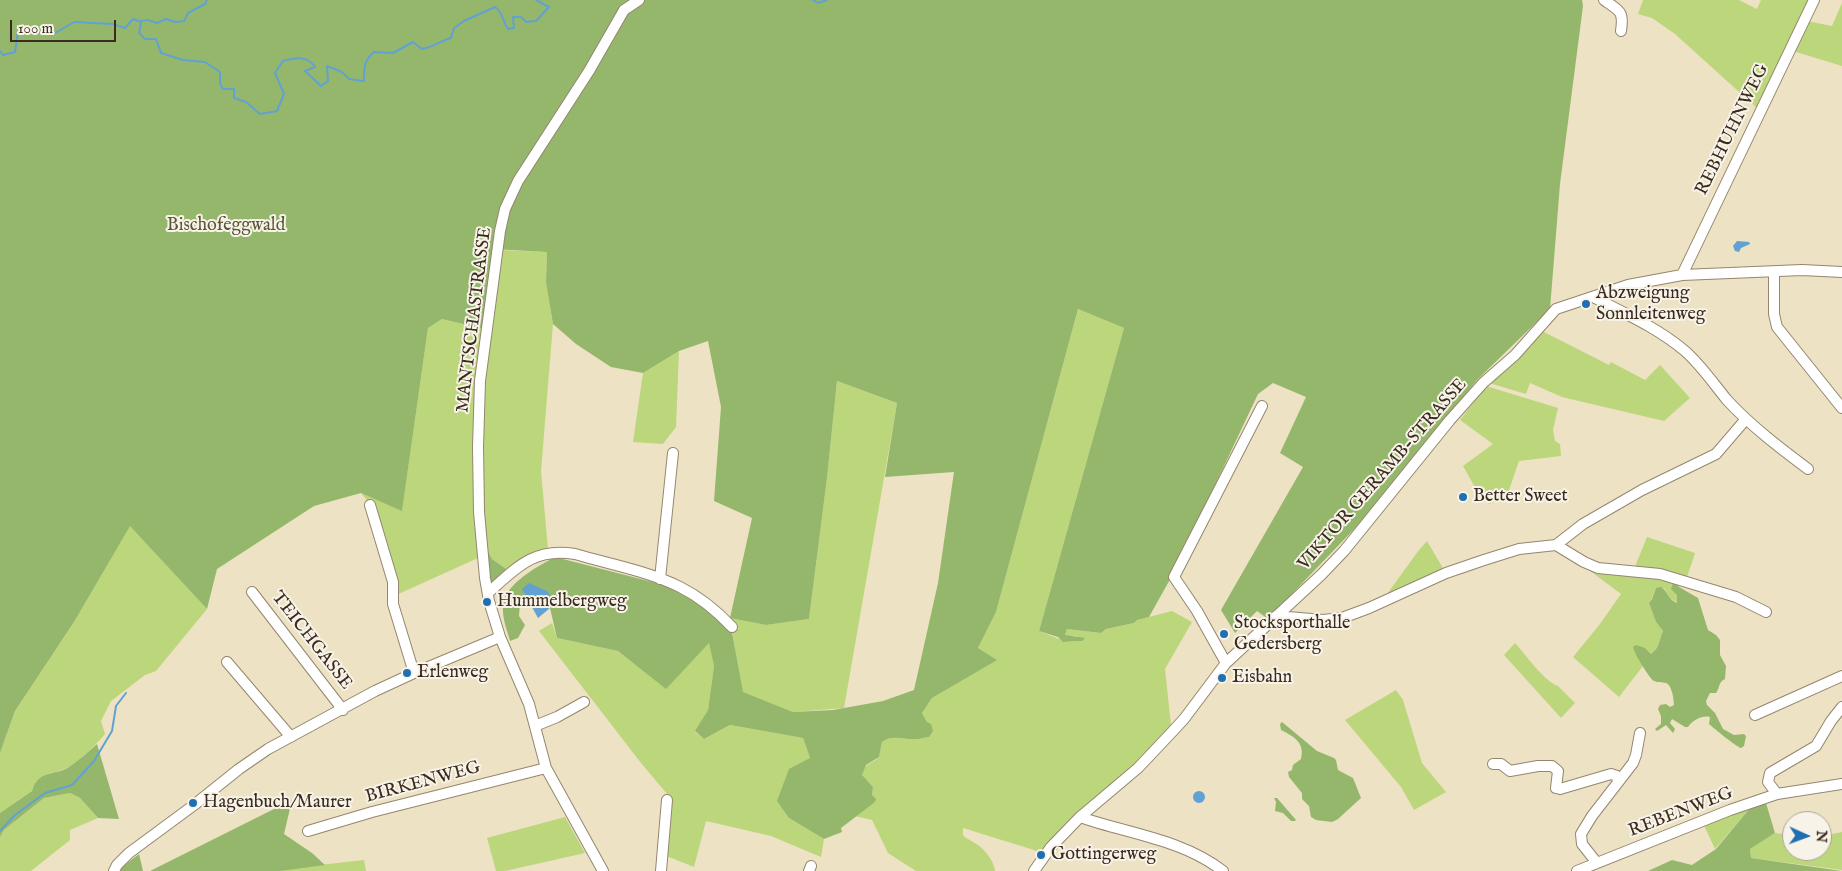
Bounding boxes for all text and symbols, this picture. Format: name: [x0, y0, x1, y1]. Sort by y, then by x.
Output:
scale bar: [12, 10, 119, 42]
text: 100 m: [18, 19, 53, 38]
street label: REBHUHNWEG: [1692, 61, 1774, 199]
park label: Bischofeggwald: [167, 215, 285, 237]
street label: MANTSCHASTRASSE: [453, 226, 497, 414]
place label: Abzweigung Sonnleitenweg: [1596, 283, 1706, 326]
marker: Abzweigung Sonnleitenweg: [1580, 298, 1592, 310]
street label: VIKTOR GERAMB-STRASSE: [1294, 375, 1472, 575]
place label: Better Sweet: [1473, 486, 1568, 508]
marker: Better Sweet: [1457, 491, 1469, 503]
street label: TEICHGASSE: [266, 588, 356, 694]
place label: Hummelbergweg: [497, 591, 627, 613]
marker: Hummelbergweg: [481, 596, 493, 608]
place label: Stocksporthalle Gedersberg: [1234, 613, 1350, 656]
marker: Stocksporthalle Gedersberg: [1218, 628, 1230, 640]
place label: Erlenweg: [417, 662, 488, 684]
marker: Erlenweg: [401, 667, 413, 679]
place label: Eisbahn: [1232, 667, 1292, 689]
marker: Eisbahn: [1216, 672, 1228, 684]
street label: BIRKENWEG: [363, 757, 483, 809]
street label: REBENWEG: [1626, 783, 1736, 843]
place label: Hagenbuch/Maurer: [203, 792, 352, 814]
marker: Hagenbuch/Maurer: [187, 797, 199, 809]
north arrow: [1782, 811, 1832, 861]
text: N: [1812, 830, 1830, 843]
place label: Gottingerweg: [1051, 844, 1156, 866]
marker: Gottingerweg: [1035, 849, 1047, 861]

